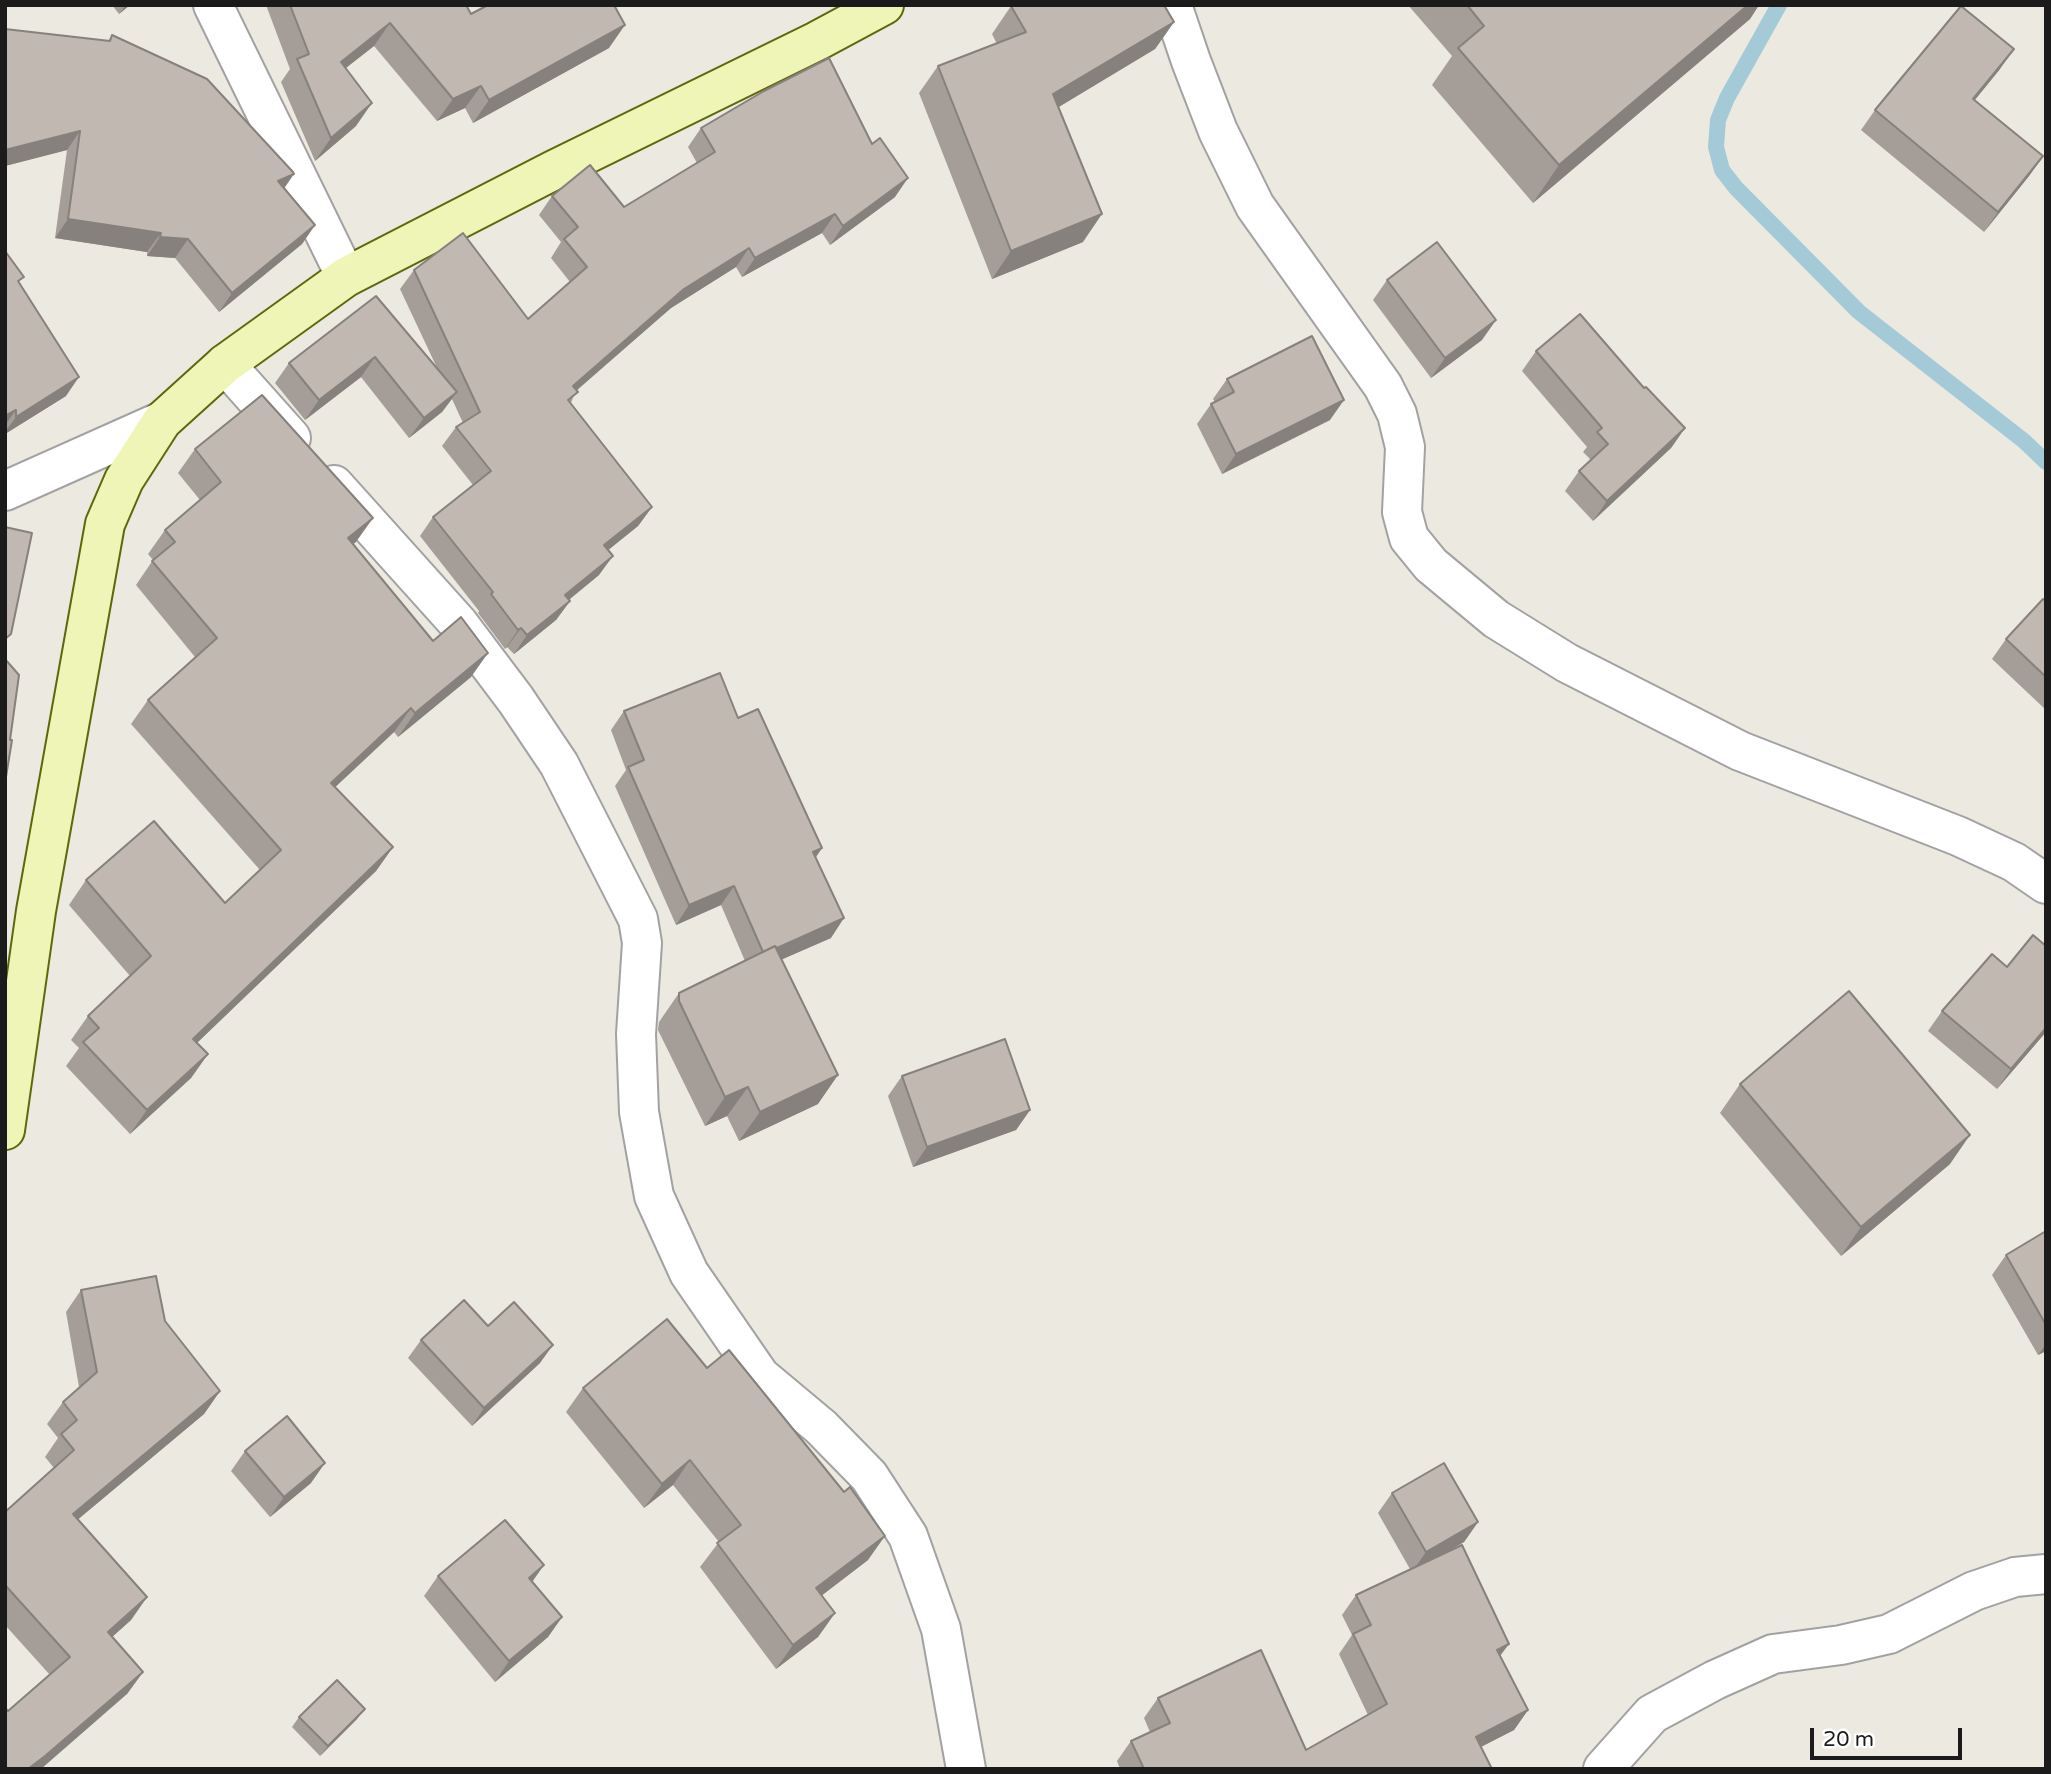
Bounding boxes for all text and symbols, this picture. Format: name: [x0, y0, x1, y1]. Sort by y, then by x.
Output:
scale bar: [1813, 1714, 1965, 1758]
text: 20 m: [1823, 1727, 1874, 1752]

